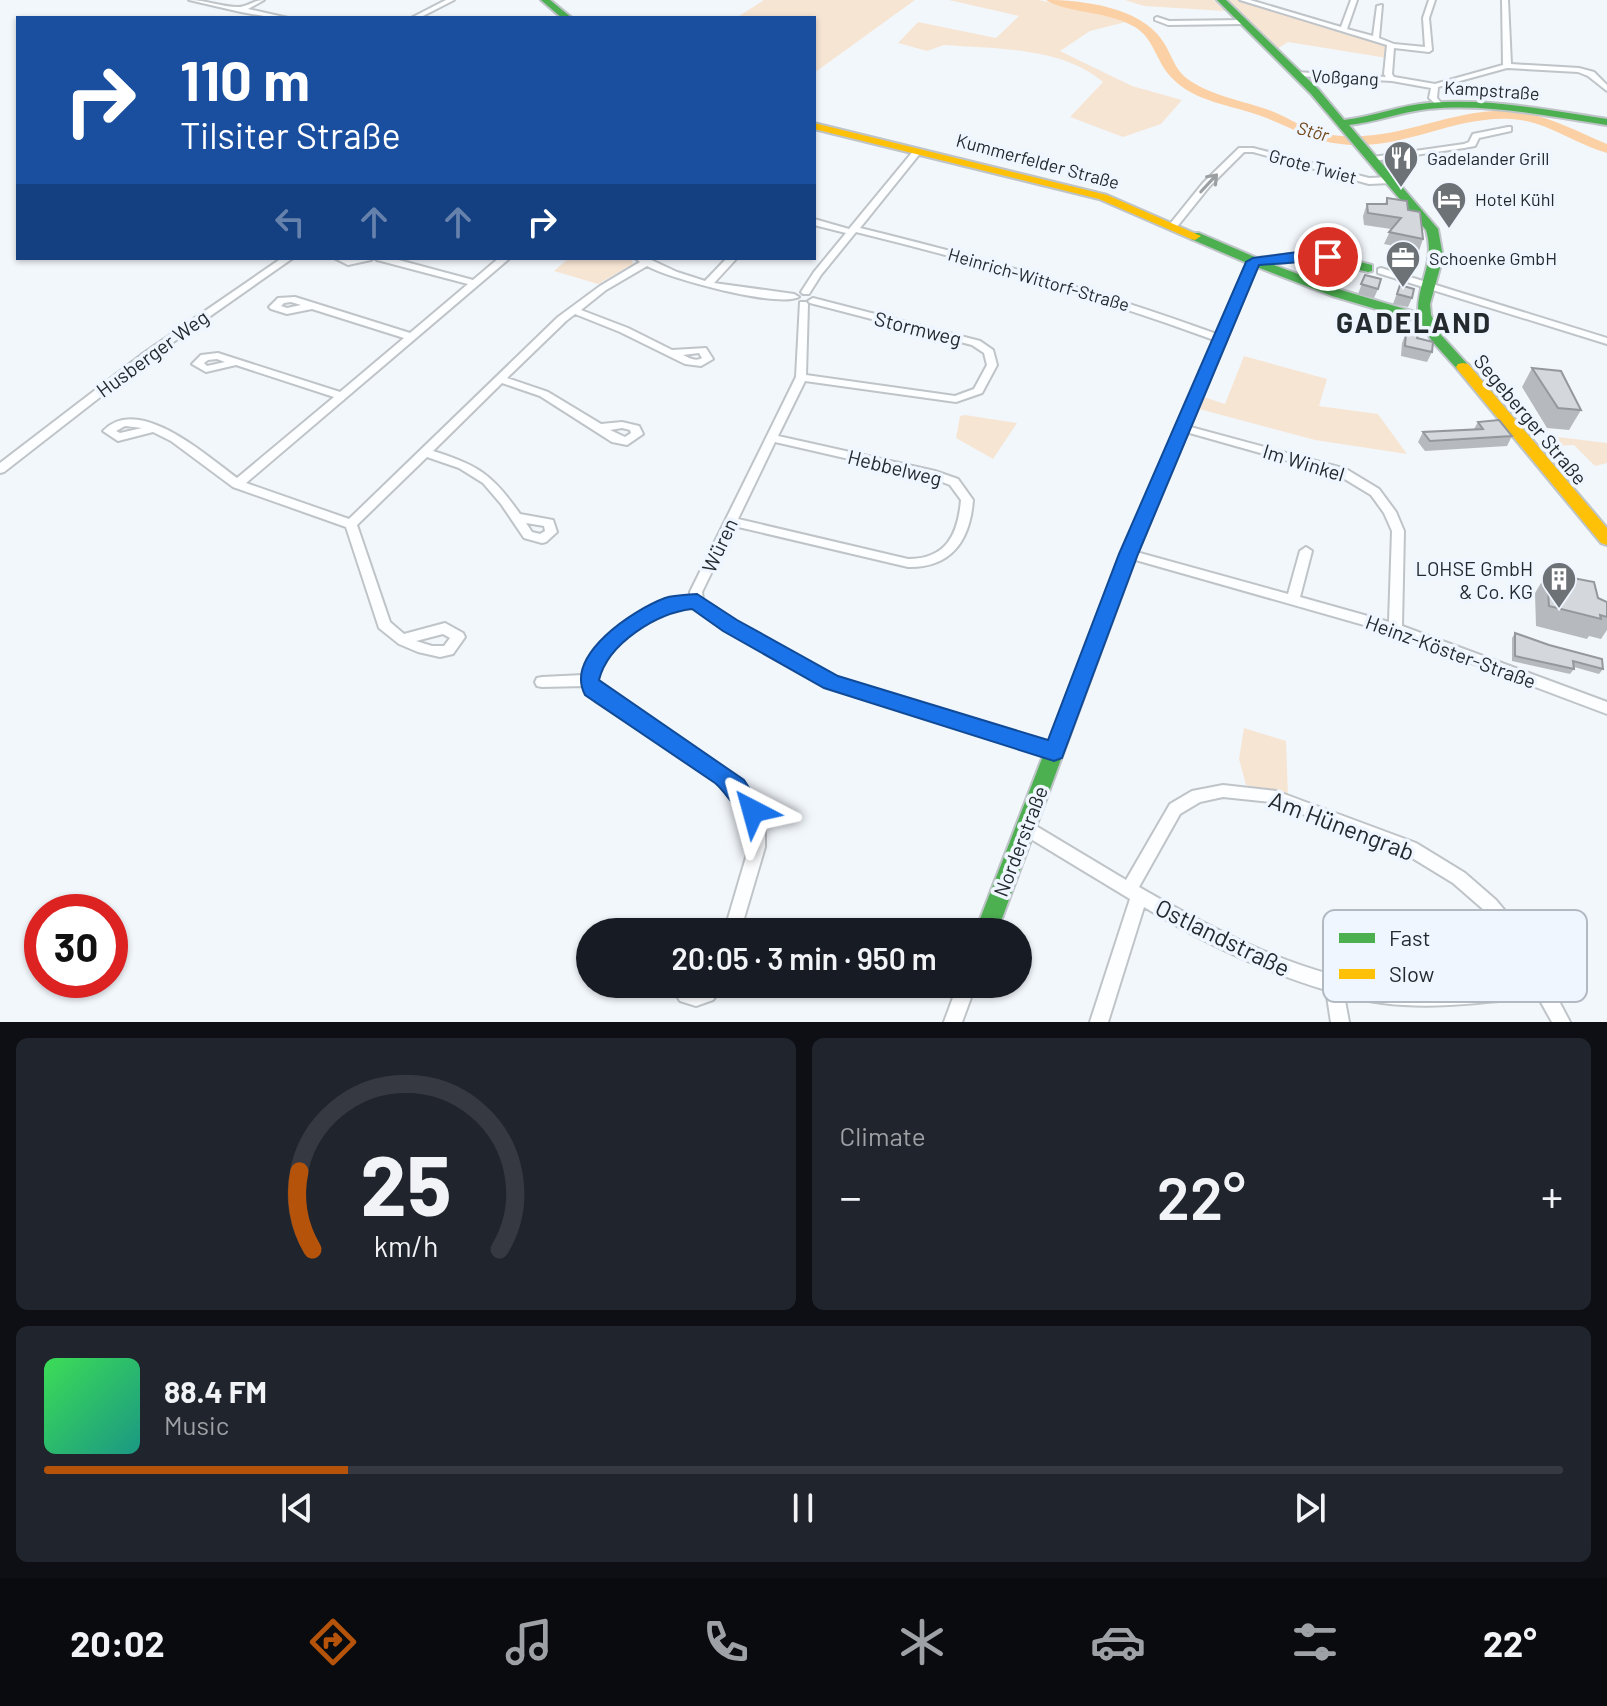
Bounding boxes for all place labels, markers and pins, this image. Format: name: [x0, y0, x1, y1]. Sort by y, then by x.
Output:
restaurant icon: Gadelander Grill: [1382, 139, 1420, 189]
place label: Gadelander Grill: [1427, 147, 1549, 169]
hotel icon: Hotel Kühl: [1430, 180, 1468, 230]
place label: Hotel Kühl: [1475, 188, 1555, 210]
pin: [1294, 223, 1362, 291]
office icon: Schoenke GmbH: [1384, 239, 1422, 289]
place label: Schoenke GmbH: [1429, 247, 1557, 269]
place label: LOHSE GmbH & Co. KG: [1416, 556, 1533, 603]
building icon: LOHSE GmbH & Co. KG: [1540, 560, 1578, 610]

